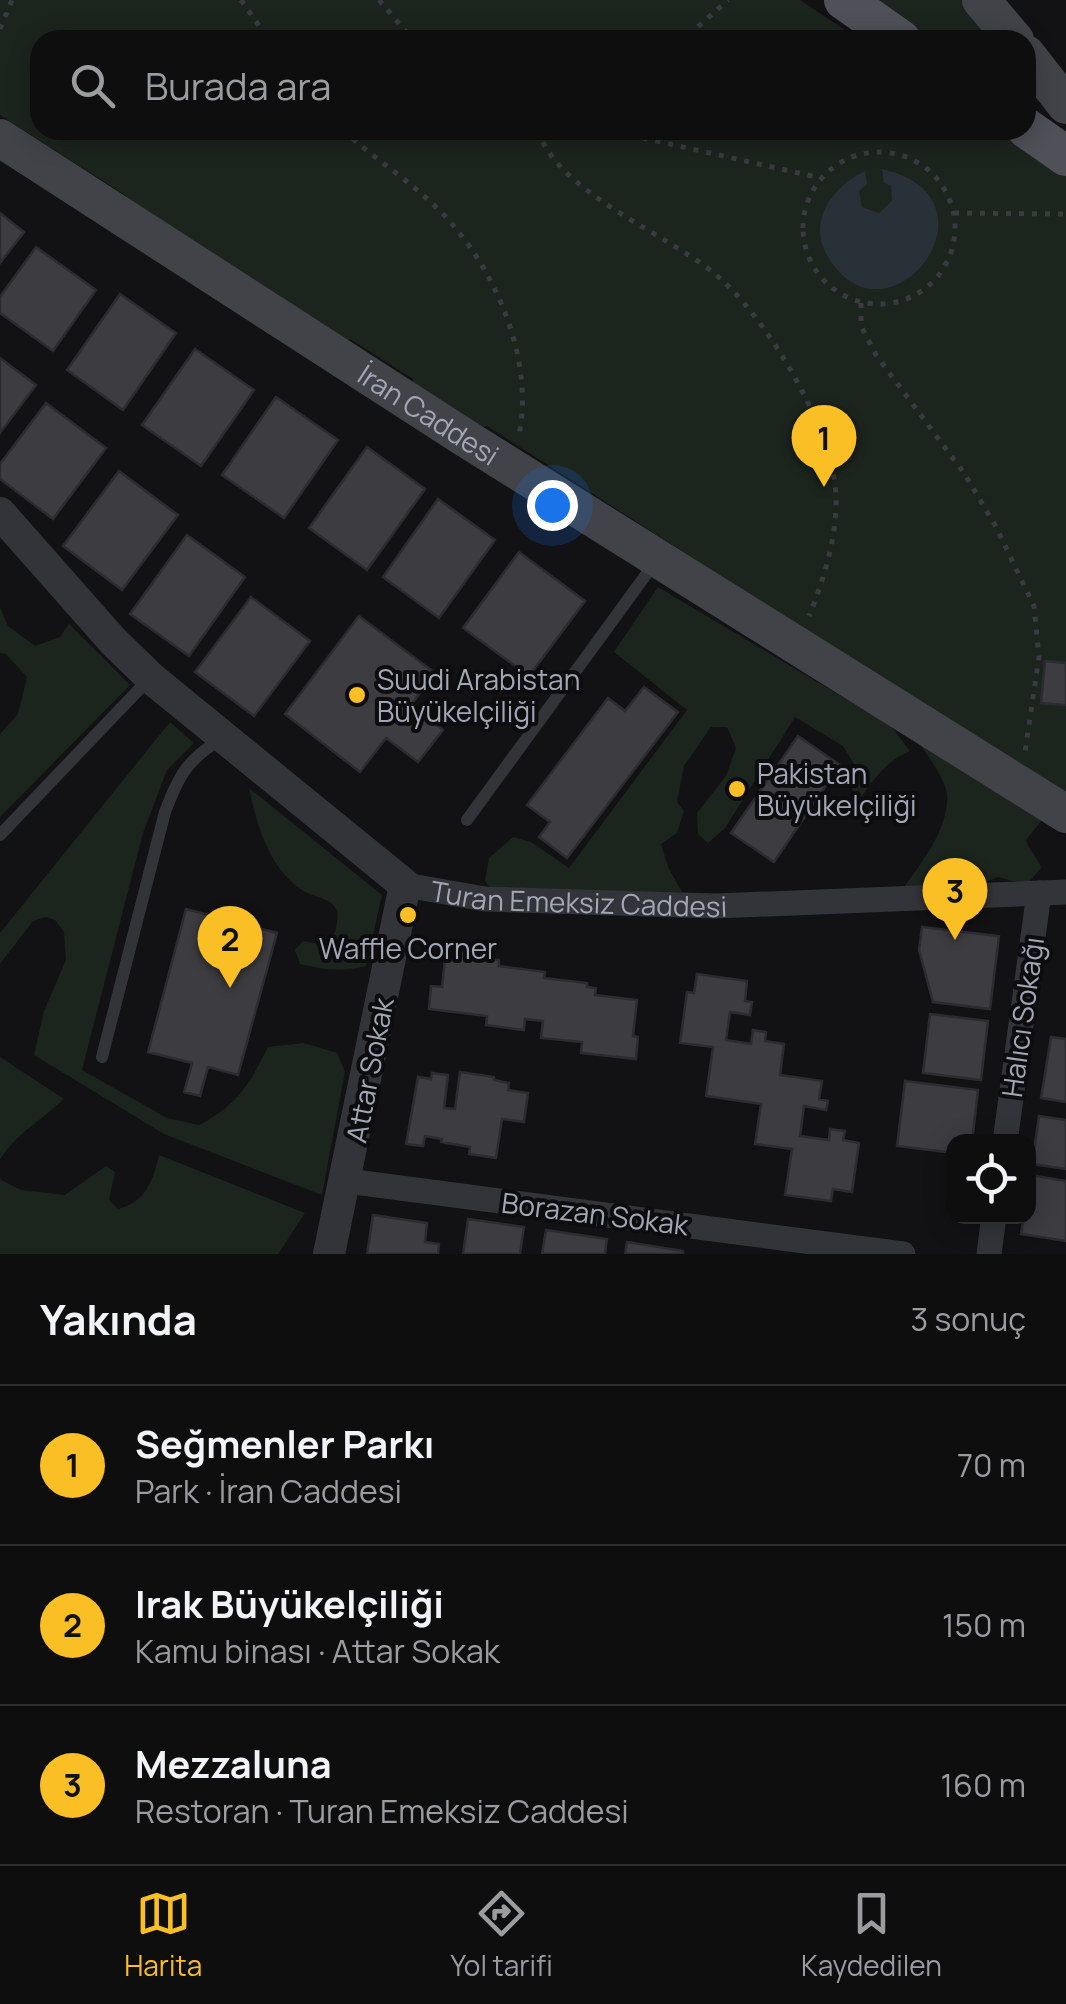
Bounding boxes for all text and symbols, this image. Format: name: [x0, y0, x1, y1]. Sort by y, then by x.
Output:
search box: [30, 30, 1036, 140]
icon: search: [65, 58, 120, 113]
text: Burada ara: [145, 59, 331, 111]
street label: İran Caddesi: [351, 355, 506, 474]
pin: 1: [792, 404, 856, 487]
your location: [527, 480, 578, 531]
place label: Suudi Arabistan Büyükelçiliği: [377, 660, 580, 730]
marker: Suudi Arabistan Büyükelçiliği: [346, 684, 368, 706]
place label: Pakistan Büyükelçiliği: [757, 754, 917, 824]
marker: Pakistan Büyükelçiliği: [726, 778, 748, 800]
pin: 3: [922, 858, 988, 940]
street label: Turan Emeksiz Caddesi: [428, 871, 728, 925]
marker: Waffle Corner: [397, 904, 419, 926]
pin: 2: [198, 906, 262, 988]
place label: Waffle Corner: [319, 929, 497, 967]
street label: Halıcı Sokağı: [992, 934, 1052, 1100]
street label: Attar Sokak: [336, 993, 402, 1146]
map controls: [946, 1134, 1036, 1224]
button: locate: [946, 1134, 1036, 1224]
street label: Borazan Sokak: [500, 1183, 692, 1243]
text: Yakında: [40, 1290, 197, 1348]
text: 3 sonuç: [910, 1297, 1026, 1341]
text: Seğmenler Parkı: [135, 1417, 434, 1469]
text: 1: [65, 1443, 80, 1487]
text: 70 m: [957, 1443, 1026, 1487]
text: Park · İran Caddesi: [135, 1469, 402, 1513]
text: Irak Büyükelçiliği: [135, 1577, 444, 1629]
text: 2: [63, 1603, 82, 1647]
text: 150 m: [942, 1603, 1026, 1647]
text: Kamu binası · Attar Sokak: [135, 1629, 500, 1673]
text: Mezzaluna: [135, 1737, 332, 1789]
text: 3: [63, 1763, 82, 1807]
text: 160 m: [941, 1763, 1026, 1807]
text: Restoran · Turan Emeksiz Caddesi: [135, 1789, 629, 1833]
tab: Harita: [124, 1886, 202, 1984]
tab: Yol tarifi: [451, 1886, 553, 1984]
tab: Kaydedilen: [801, 1886, 942, 1984]

